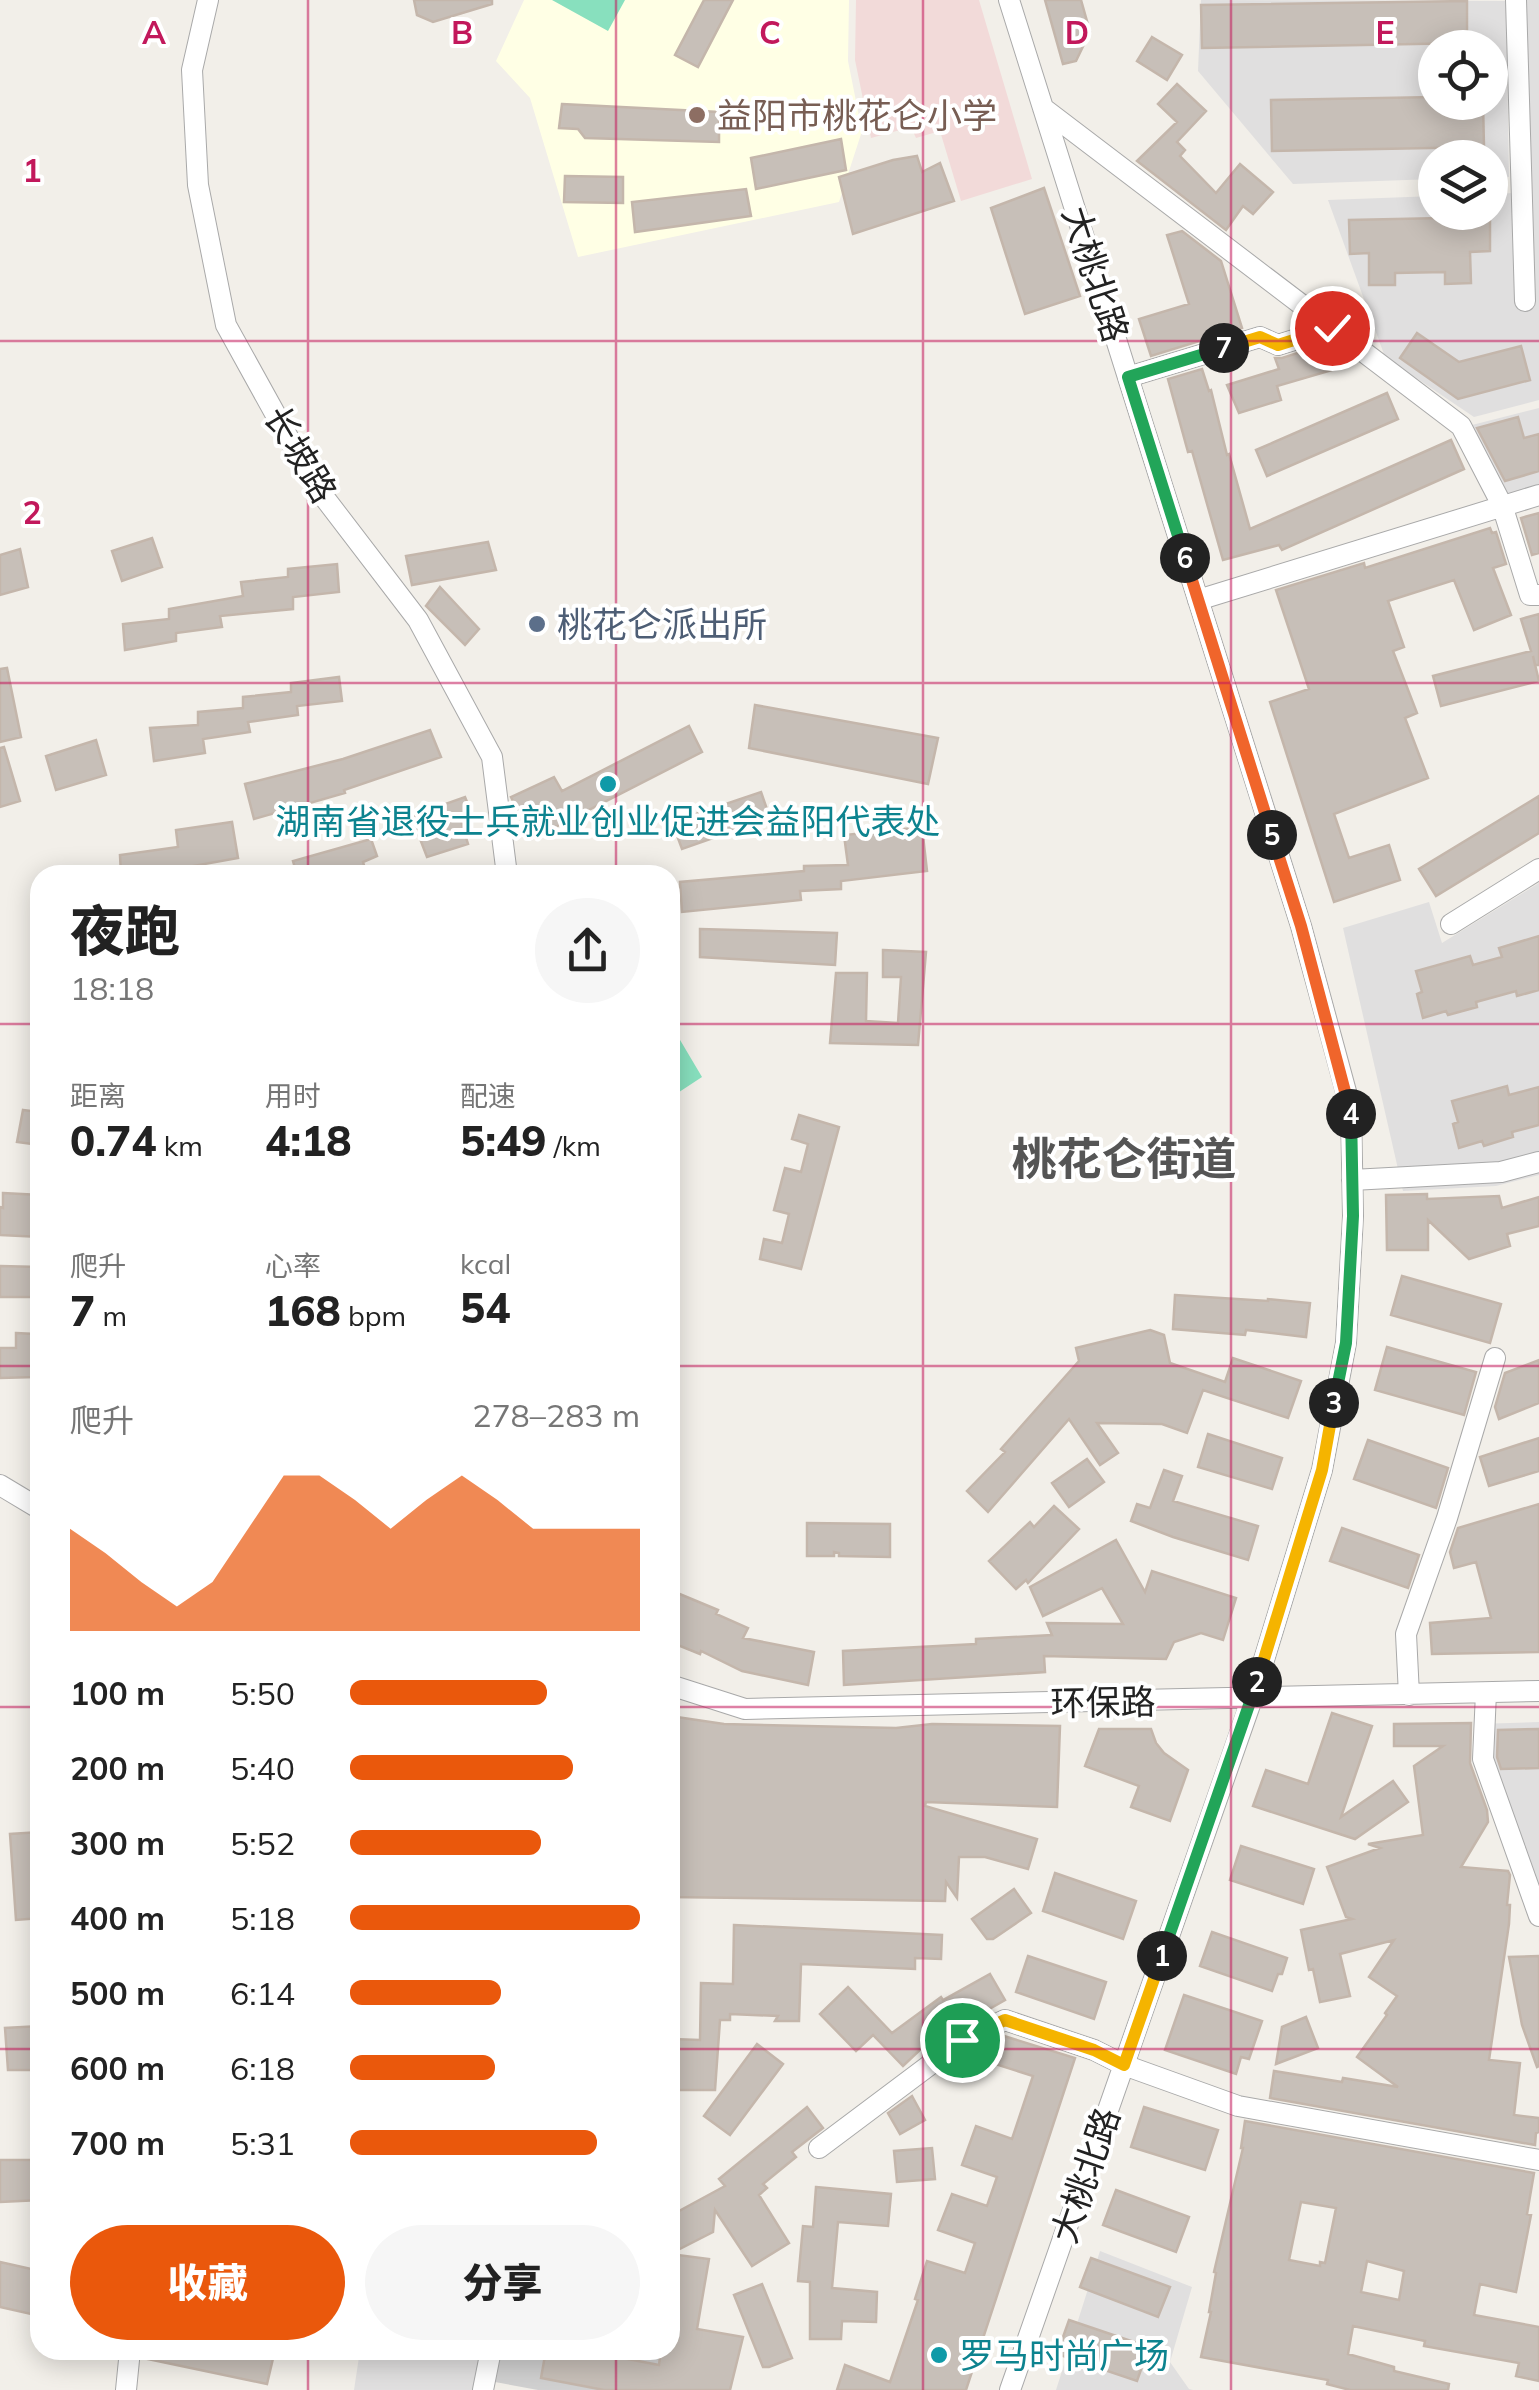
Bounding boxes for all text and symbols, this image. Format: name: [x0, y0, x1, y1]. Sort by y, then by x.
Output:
text: A: [142, 12, 166, 52]
text: B: [451, 12, 473, 52]
text: C: [759, 12, 781, 52]
text: D: [1065, 12, 1089, 52]
text: E: [1375, 12, 1395, 52]
map controls: [1418, 30, 1508, 230]
button: locate: [1418, 30, 1508, 120]
place label: 益阳市桃花仑小学: [717, 93, 997, 137]
marker: 益阳市桃花仑小学: [686, 104, 708, 126]
button: layers: [1418, 140, 1508, 230]
text: 1: [22, 150, 42, 190]
street label: 大桃北路: [1053, 201, 1139, 347]
pin: [1290, 286, 1375, 371]
icon: check: [1305, 301, 1360, 356]
pin: 7: [1199, 323, 1249, 373]
text: 7: [1216, 330, 1232, 365]
street label: 长坡路: [255, 398, 347, 510]
text: 2: [22, 492, 42, 532]
pin: 6: [1160, 533, 1210, 583]
text: 6: [1177, 540, 1193, 575]
place label: 桃花仑派出所: [557, 602, 767, 646]
marker: 桃花仑派出所: [526, 613, 548, 635]
marker: 湖南省退役士兵就业创业促进会益阳代表处: [597, 773, 619, 795]
place label: 湖南省退役士兵就业创业促进会益阳代表处: [275, 799, 941, 843]
pin: 5: [1247, 810, 1297, 860]
text: 5: [1264, 817, 1280, 852]
text: 夜跑: [70, 896, 180, 965]
button: share: [535, 898, 640, 1003]
text: 18:18: [70, 968, 154, 1008]
text: 距离: [70, 1078, 126, 1113]
text: 用时: [265, 1078, 321, 1113]
text: 配速: [460, 1078, 516, 1113]
pin: 4: [1326, 1089, 1376, 1139]
text: 4: [1343, 1096, 1359, 1131]
text: 0.74: [70, 1114, 157, 1167]
text: 4:18: [265, 1114, 352, 1167]
text: 5:49: [460, 1114, 547, 1167]
text: km: [157, 1128, 203, 1163]
text: /km: [547, 1128, 601, 1163]
district label: 桃花仑街道: [1011, 1130, 1237, 1186]
text: kcal: [460, 1246, 511, 1281]
text: 爬升: [70, 1248, 126, 1283]
text: 心率: [265, 1248, 321, 1283]
text: 54: [460, 1281, 510, 1334]
text: 7: [70, 1284, 95, 1337]
text: 168: [265, 1284, 341, 1337]
text: m: [95, 1298, 127, 1333]
text: bpm: [341, 1298, 406, 1333]
pin: 3: [1309, 1378, 1359, 1428]
text: 3: [1326, 1385, 1342, 1420]
text: 278–283 m: [472, 1395, 640, 1435]
text: 爬升: [70, 1400, 134, 1440]
pin: 2: [1232, 1657, 1282, 1707]
text: 2: [1249, 1664, 1265, 1699]
text: 100 m: [70, 1673, 165, 1713]
text: 5:50: [230, 1673, 295, 1713]
street label: 环保路: [1050, 1679, 1156, 1725]
text: 200 m: [70, 1748, 165, 1788]
text: 5:40: [230, 1748, 295, 1788]
text: 300 m: [70, 1823, 165, 1863]
text: 5:52: [230, 1823, 295, 1863]
text: 400 m: [70, 1898, 165, 1938]
text: 5:18: [230, 1898, 295, 1938]
pin: 1: [1137, 1931, 1187, 1981]
text: 1: [1154, 1938, 1170, 1973]
text: 500 m: [70, 1973, 165, 2013]
text: 6:14: [230, 1973, 295, 2013]
pin: [920, 1998, 1005, 2083]
icon: arrive: [935, 2013, 990, 2068]
text: 600 m: [70, 2048, 165, 2088]
text: 6:18: [230, 2048, 295, 2088]
street label: 大桃北路: [1041, 2102, 1129, 2248]
text: 700 m: [70, 2123, 165, 2163]
text: 5:31: [230, 2123, 295, 2163]
button: 收藏: [70, 2225, 345, 2340]
button: 分享: [365, 2225, 640, 2340]
place label: 罗马时尚广场: [959, 2333, 1169, 2377]
marker: 罗马时尚广场: [928, 2344, 950, 2366]

